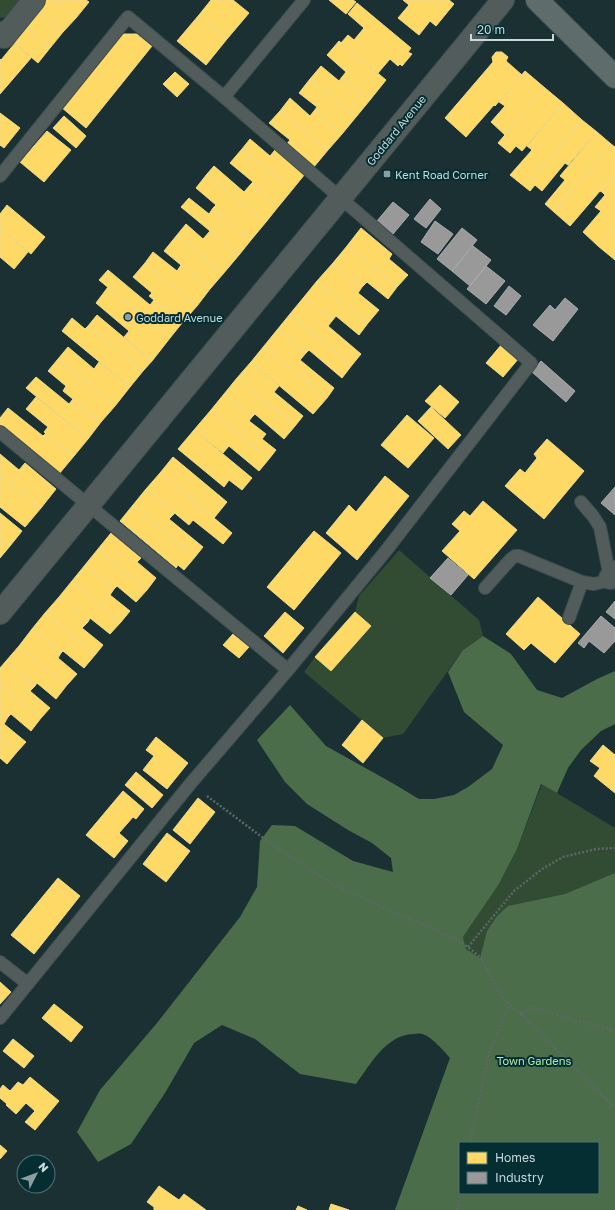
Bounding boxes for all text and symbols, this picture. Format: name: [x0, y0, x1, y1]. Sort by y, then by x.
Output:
scale bar: [471, 16, 553, 42]
text: 20 m: [477, 22, 505, 37]
street label: Goddard Avenue: [364, 92, 428, 168]
place label: Kent Road Corner: [395, 168, 489, 181]
marker: Kent Road Corner: [382, 169, 392, 179]
place label: Goddard Avenue: [136, 311, 223, 324]
marker: Goddard Avenue: [123, 312, 133, 322]
park label: Town Gardens: [497, 1054, 571, 1067]
legend: [459, 1142, 599, 1194]
text: Homes: [495, 1150, 535, 1165]
north arrow: [16, 1154, 56, 1194]
text: N: [36, 1160, 51, 1174]
text: Industry: [495, 1170, 544, 1185]

